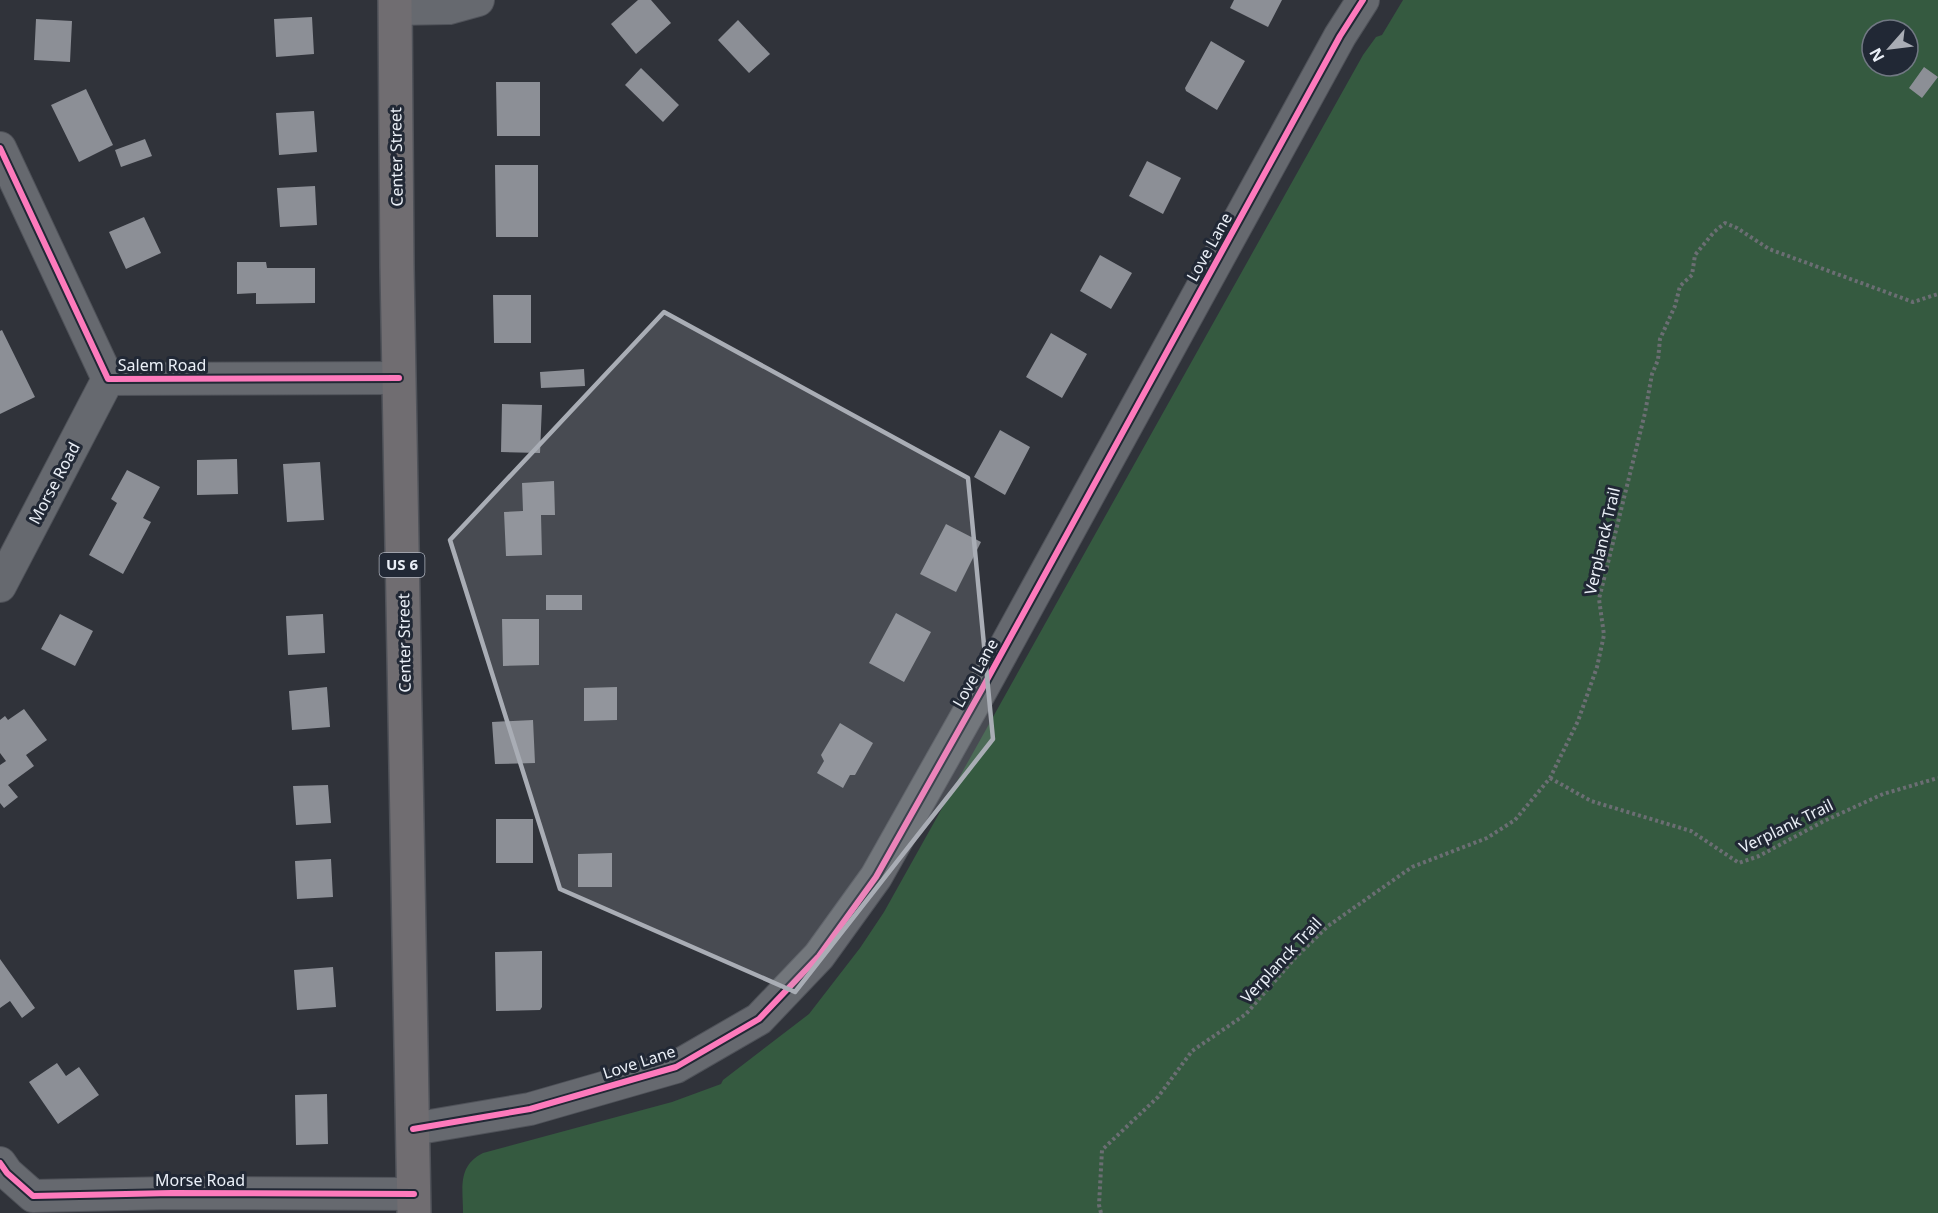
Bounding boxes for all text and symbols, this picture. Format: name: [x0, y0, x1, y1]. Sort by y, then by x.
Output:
north arrow: [1860, 18, 1920, 78]
text: N: [1864, 44, 1890, 66]
street label: Center Street: [384, 107, 408, 207]
street label: Love Lane: [1181, 209, 1237, 285]
street label: Salem Road: [118, 354, 206, 376]
street label: Morse Road: [23, 438, 85, 528]
street label: Verplanck Trail: [1579, 485, 1625, 597]
road number: US 6: [380, 553, 424, 577]
street label: Center Street: [392, 593, 416, 693]
street label: Love Lane: [947, 635, 1003, 711]
street label: Verplank Trail: [1735, 794, 1837, 858]
street label: Verplanck Trail: [1236, 912, 1326, 1008]
street label: Love Lane: [600, 1040, 678, 1084]
street label: Morse Road: [155, 1169, 245, 1191]

